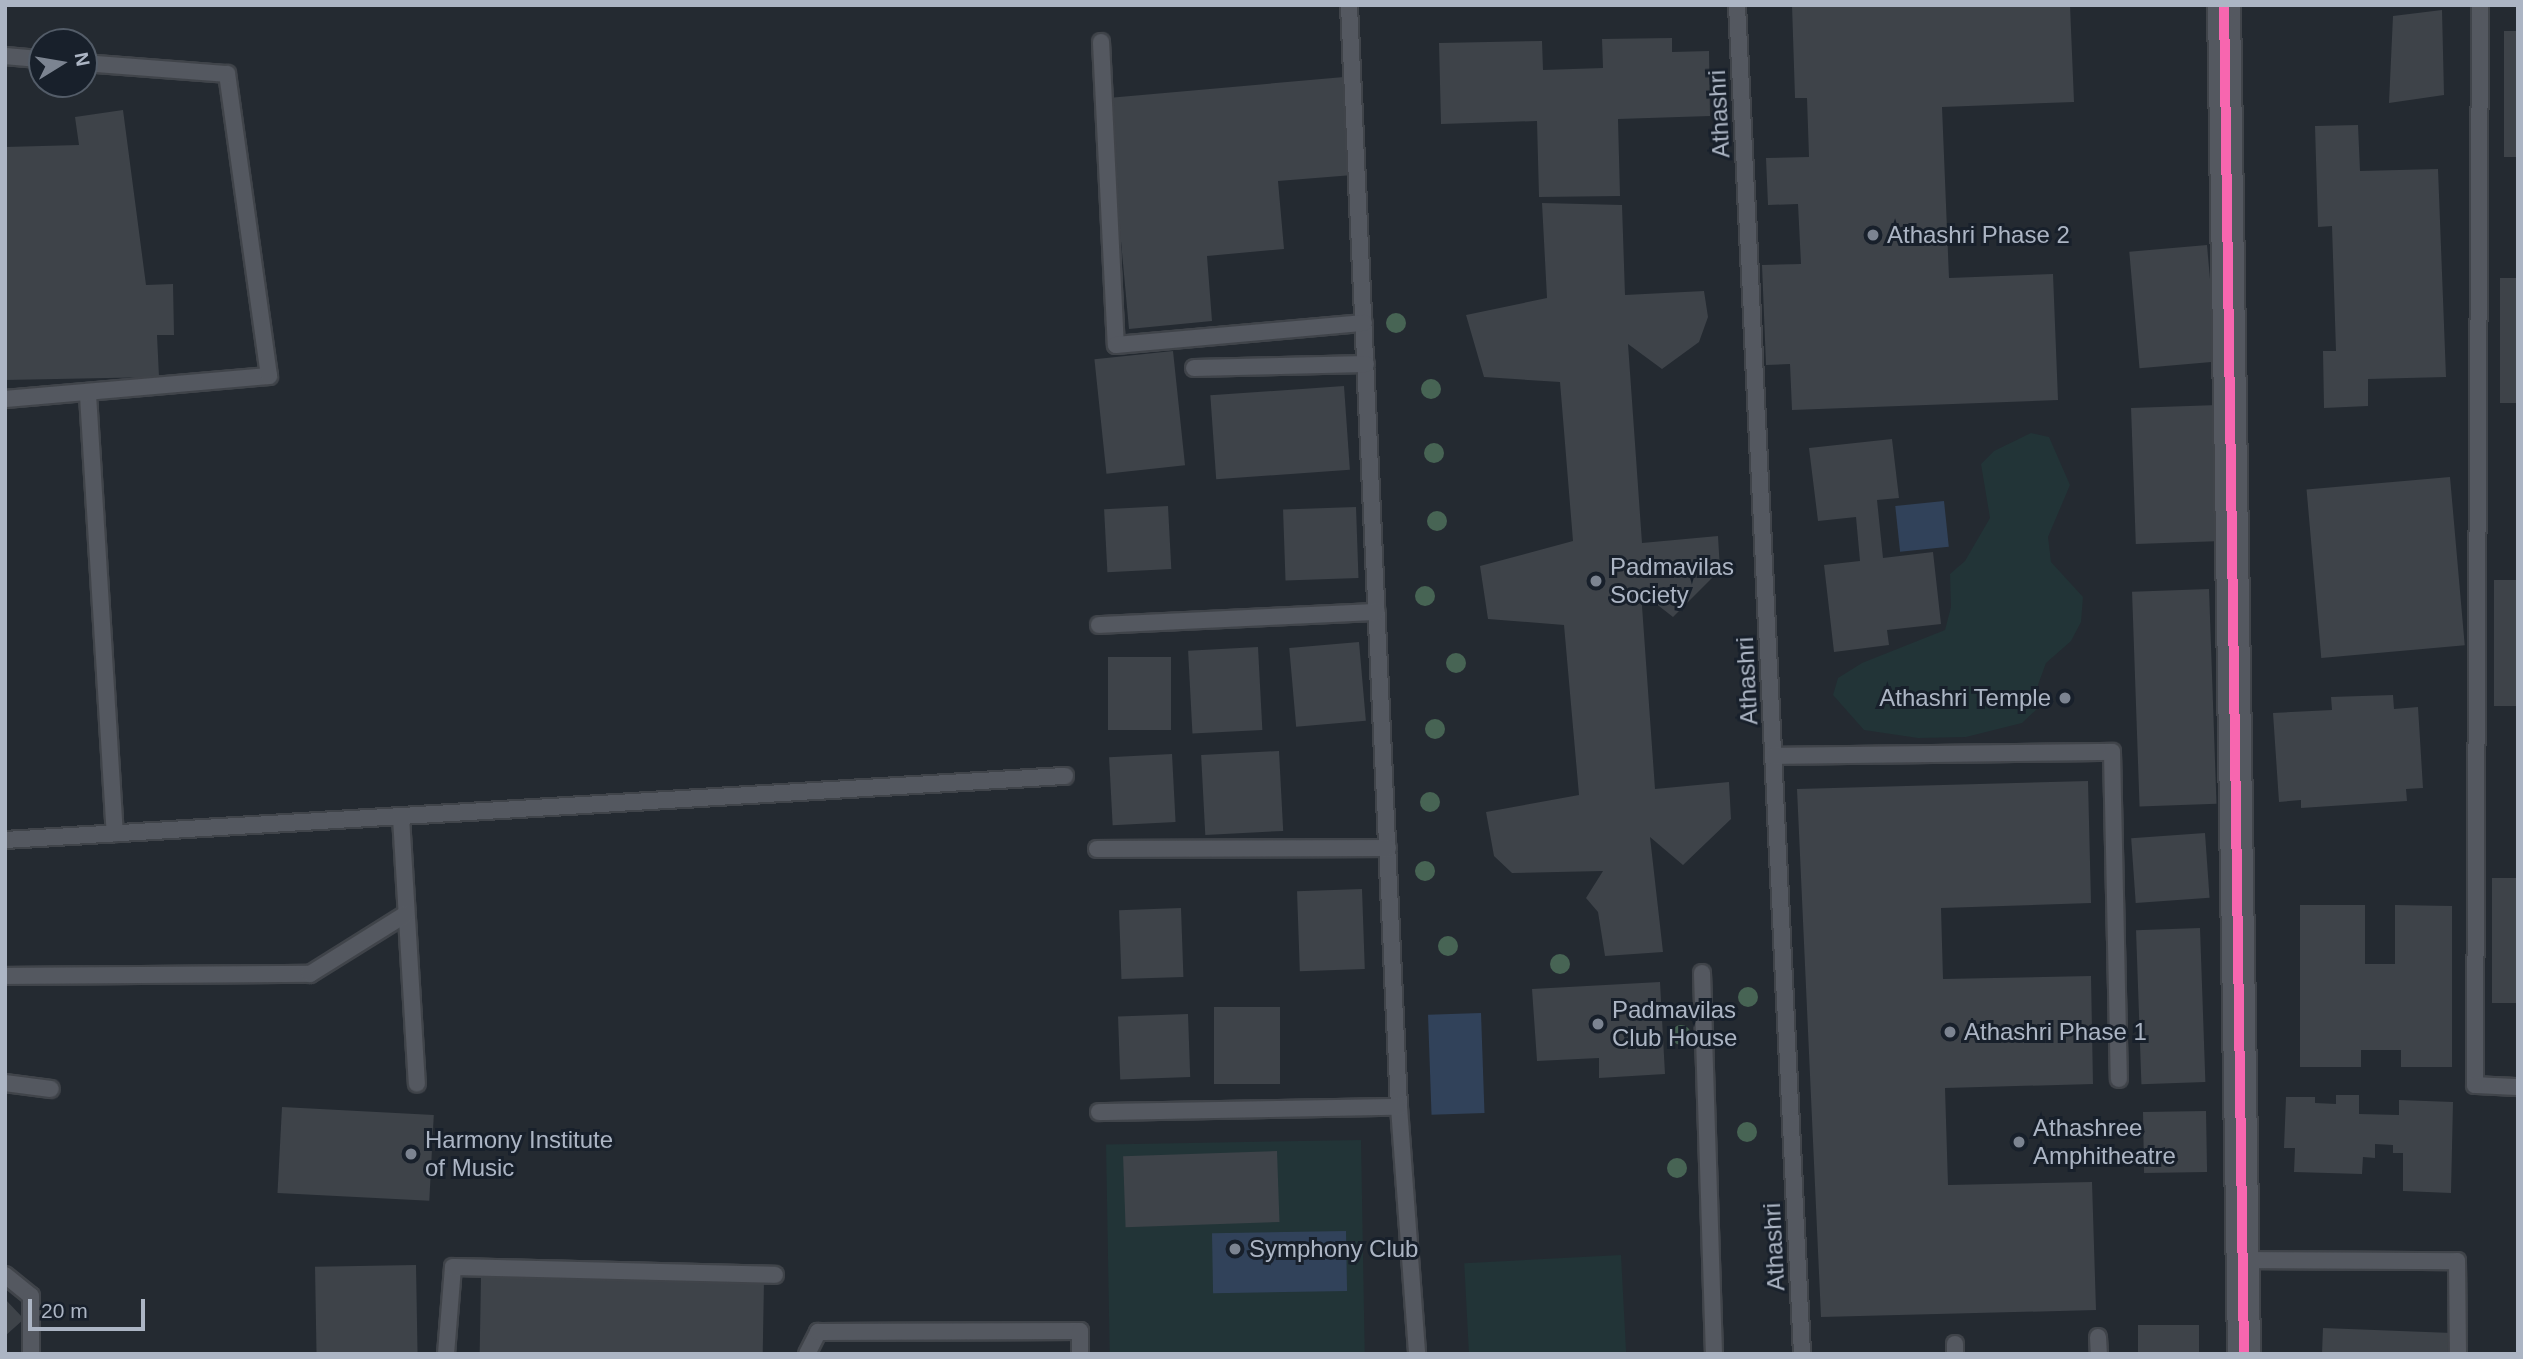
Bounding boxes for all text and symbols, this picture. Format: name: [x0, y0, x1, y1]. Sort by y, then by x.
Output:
north arrow: [28, 28, 98, 98]
text: N: [71, 51, 94, 68]
street label: Athashri: [1702, 69, 1736, 159]
place label: Athashri Phase 2: [1887, 221, 2070, 249]
marker: Athashri Phase 2: [1865, 227, 1881, 243]
place label: Padmavilas Society: [1610, 553, 1734, 609]
marker: Padmavilas Society: [1588, 573, 1604, 589]
street label: Athashri: [1730, 636, 1764, 726]
place label: Athashri Temple: [1879, 684, 2051, 712]
marker: Athashri Temple: [2057, 690, 2073, 706]
place label: Padmavilas Club House: [1612, 996, 1737, 1052]
marker: Padmavilas Club House: [1590, 1016, 1606, 1032]
place label: Athashri Phase 1: [1964, 1018, 2147, 1046]
marker: Athashri Phase 1: [1942, 1024, 1958, 1040]
place label: Athashree Amphitheatre: [2033, 1114, 2176, 1170]
place label: Harmony Institute of Music: [425, 1126, 613, 1182]
marker: Athashree Amphitheatre: [2011, 1134, 2027, 1150]
marker: Harmony Institute of Music: [403, 1146, 419, 1162]
street label: Athashri: [1757, 1202, 1791, 1292]
place label: Symphony Club: [1249, 1235, 1418, 1263]
marker: Symphony Club: [1227, 1241, 1243, 1257]
scale bar: [32, 1286, 149, 1330]
text: 20 m: [41, 1299, 88, 1322]

